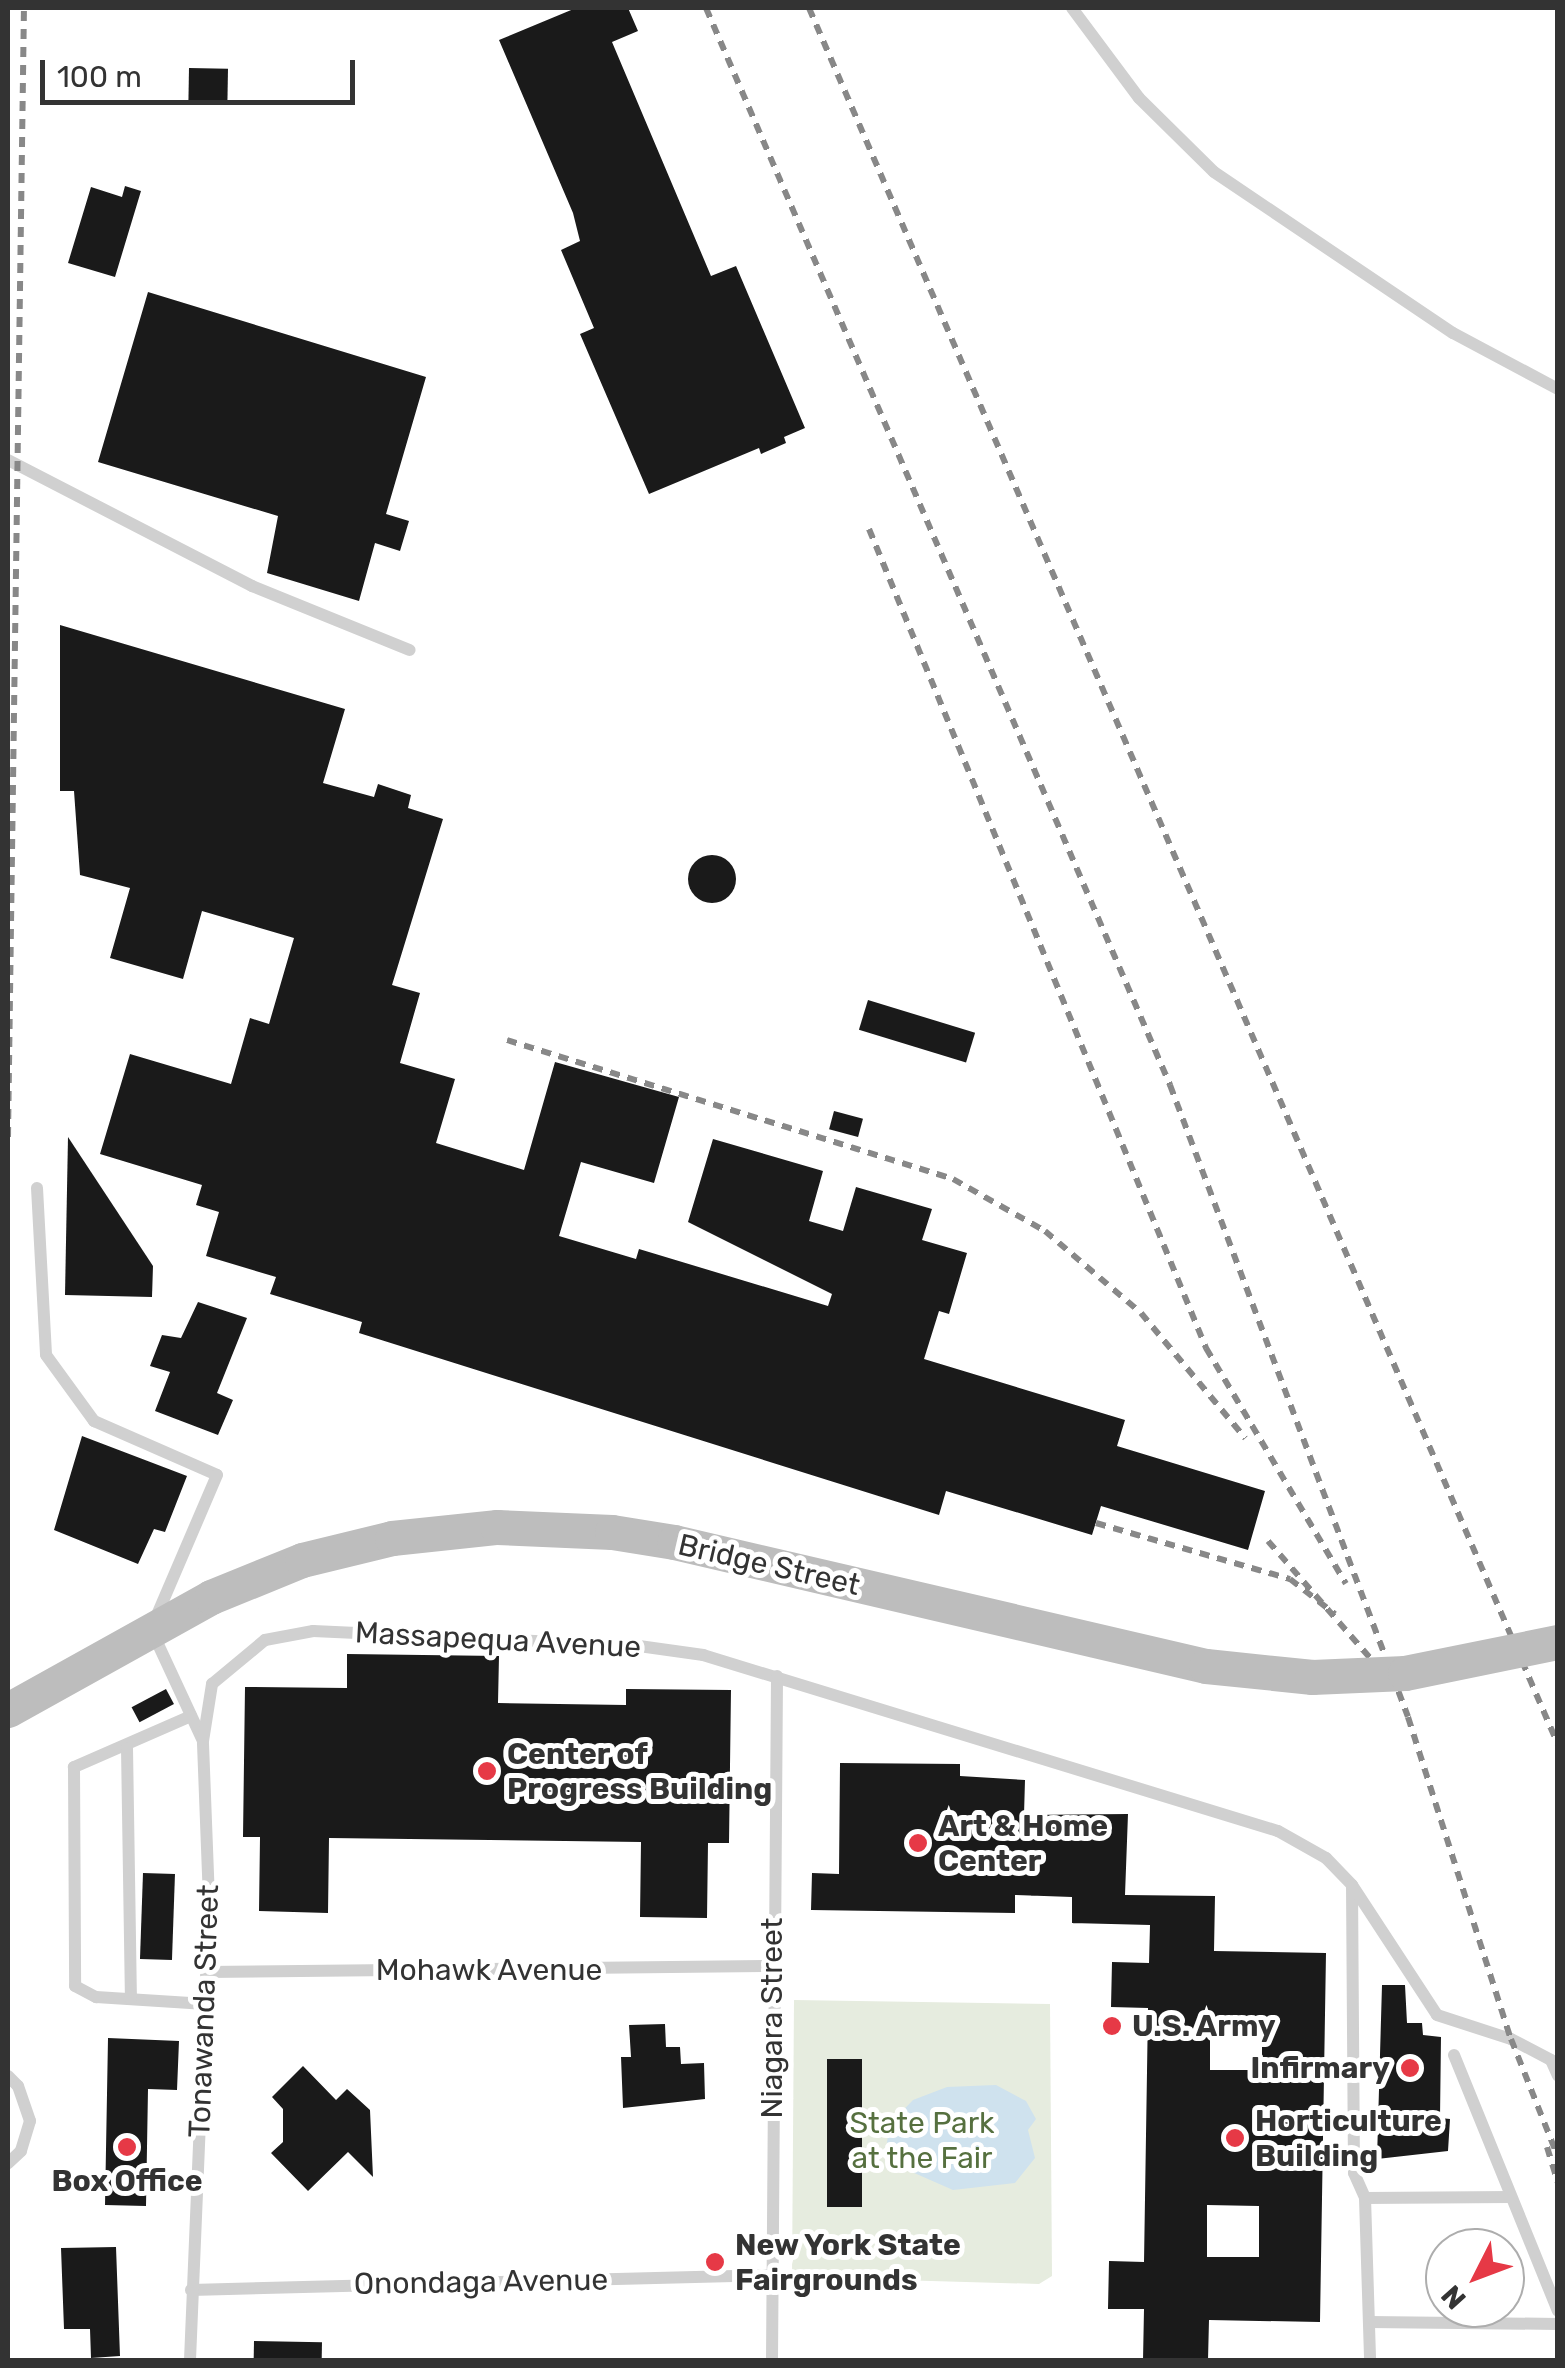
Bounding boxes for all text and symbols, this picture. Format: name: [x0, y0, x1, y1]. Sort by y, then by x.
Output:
scale bar: [45, 40, 360, 102]
text: 100 m: [57, 59, 142, 95]
street label: Bridge Street: [675, 1527, 863, 1603]
street label: Massapequa Avenue: [354, 1615, 642, 1665]
place label: Center of Progress Building: [507, 1736, 772, 1806]
marker: Center of Progress Building: [476, 1760, 498, 1782]
place label: Art & Home Center: [938, 1808, 1108, 1878]
marker: Art & Home Center: [907, 1832, 929, 1854]
street label: Tonawanda Street: [182, 1884, 226, 2138]
street label: Niagara Street: [754, 1918, 790, 2118]
street label: Mohawk Avenue: [375, 1952, 603, 1988]
place label: U.S. Army: [1132, 2008, 1276, 2044]
marker: U.S. Army: [1101, 2015, 1123, 2037]
place label: Infirmary: [1251, 2050, 1390, 2086]
marker: Infirmary: [1399, 2057, 1421, 2079]
place label: Horticulture Building: [1255, 2103, 1442, 2174]
park label: State Park at the Fair: [849, 2105, 995, 2176]
marker: Horticulture Building: [1224, 2127, 1246, 2149]
marker: Box Office: [116, 2136, 138, 2158]
place label: Box Office: [52, 2163, 202, 2199]
place label: New York State Fairgrounds: [735, 2227, 962, 2298]
north arrow: [1425, 2228, 1525, 2328]
marker: New York State Fairgrounds: [704, 2251, 726, 2273]
street label: Onondaga Avenue: [353, 2262, 609, 2302]
text: N: [1435, 2279, 1473, 2316]

